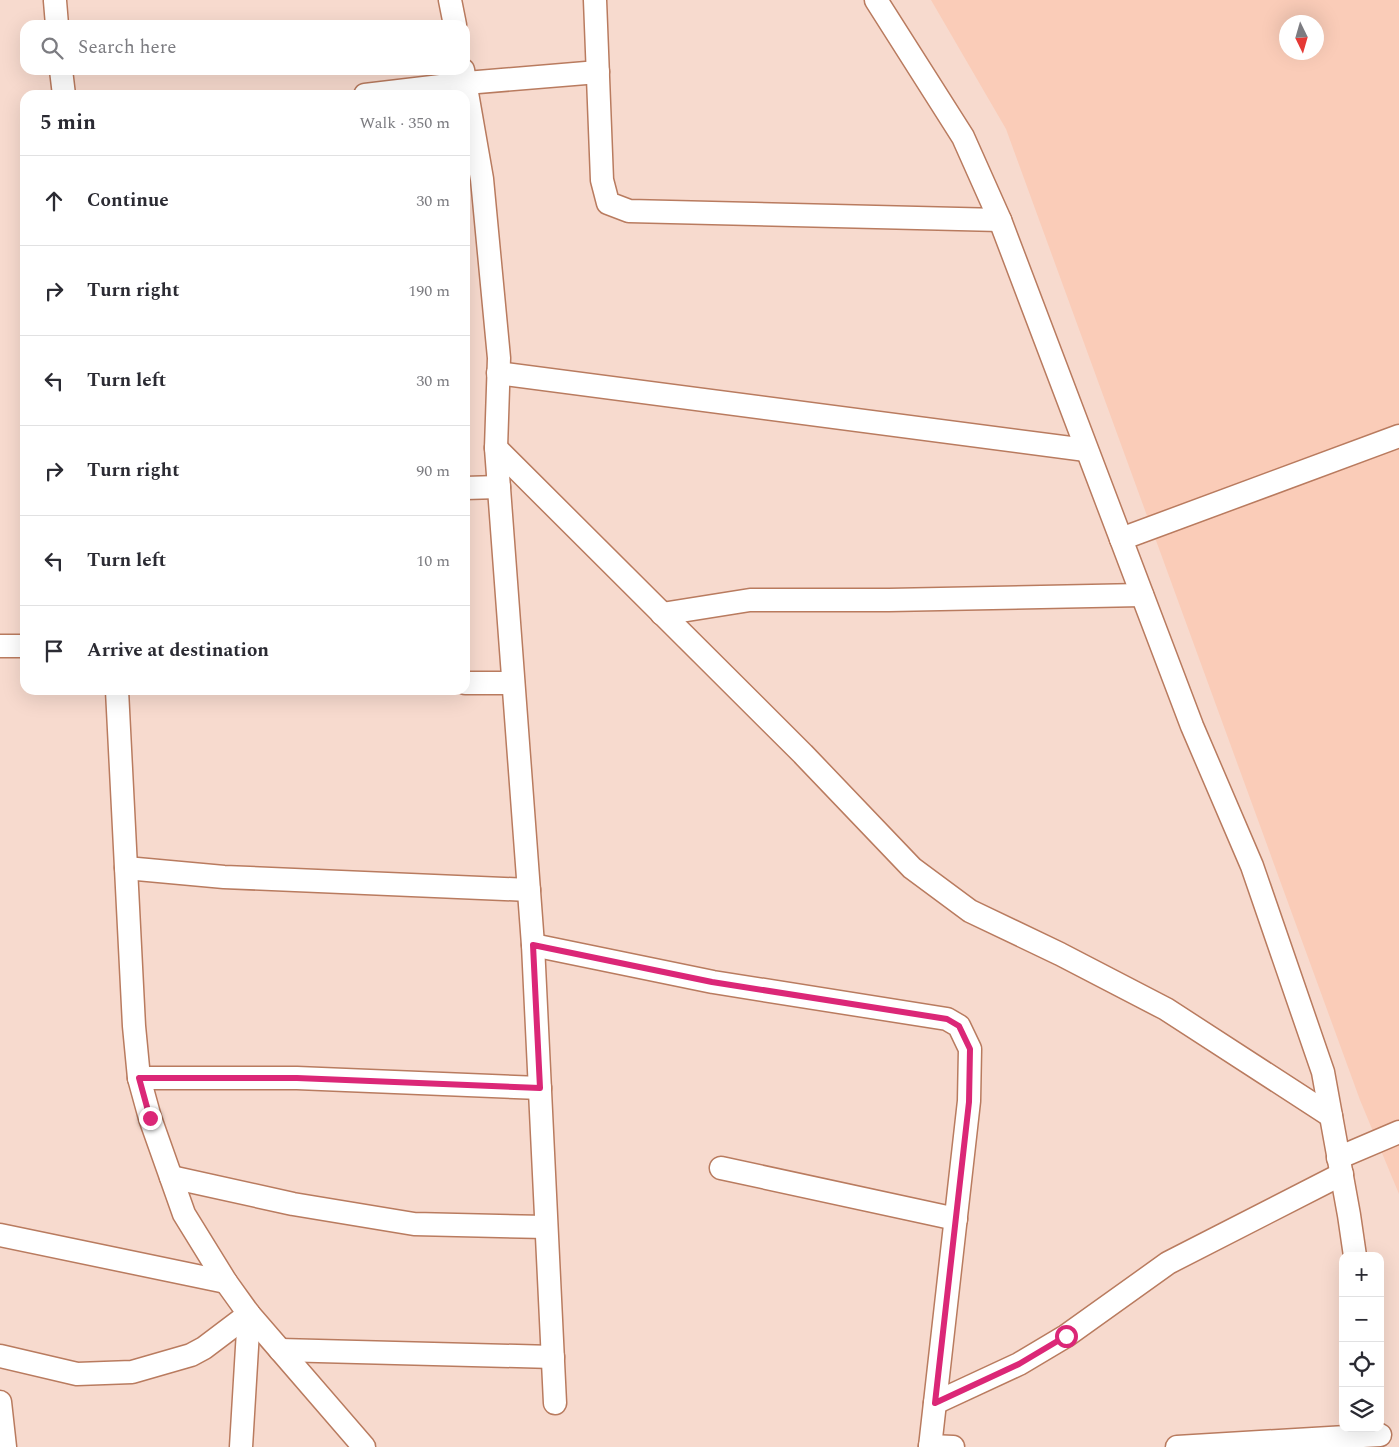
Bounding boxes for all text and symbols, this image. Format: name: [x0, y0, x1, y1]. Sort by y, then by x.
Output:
north arrow: [1279, 15, 1324, 60]
search box: [20, 20, 470, 75]
text: Search here: [78, 33, 177, 62]
icon: search: [38, 34, 66, 62]
text: 5 min: [40, 107, 96, 139]
text: Walk · 350 m: [359, 111, 450, 135]
text: Continue: [87, 186, 169, 215]
icon: ahead: [40, 187, 68, 215]
text: 30 m: [416, 189, 450, 213]
text: Turn right: [87, 276, 180, 305]
icon: right: [40, 277, 68, 305]
text: 190 m: [408, 279, 450, 303]
text: Turn left: [87, 366, 166, 395]
icon: left: [40, 367, 68, 395]
text: 30 m: [416, 369, 450, 393]
text: Turn right: [87, 456, 180, 485]
icon: right: [40, 457, 68, 485]
text: 90 m: [416, 459, 450, 483]
text: Turn left: [87, 546, 166, 575]
icon: left: [40, 547, 68, 575]
text: 10 m: [416, 549, 450, 573]
text: Arrive at destination: [87, 636, 269, 665]
icon: arrive: [40, 637, 68, 665]
route end: [139, 1107, 162, 1130]
map controls: [1339, 1252, 1384, 1432]
button: +: [1339, 1252, 1384, 1297]
button: −: [1339, 1297, 1384, 1342]
route start: [1055, 1325, 1078, 1348]
button: locate: [1339, 1342, 1384, 1387]
button: layers: [1339, 1387, 1384, 1432]

